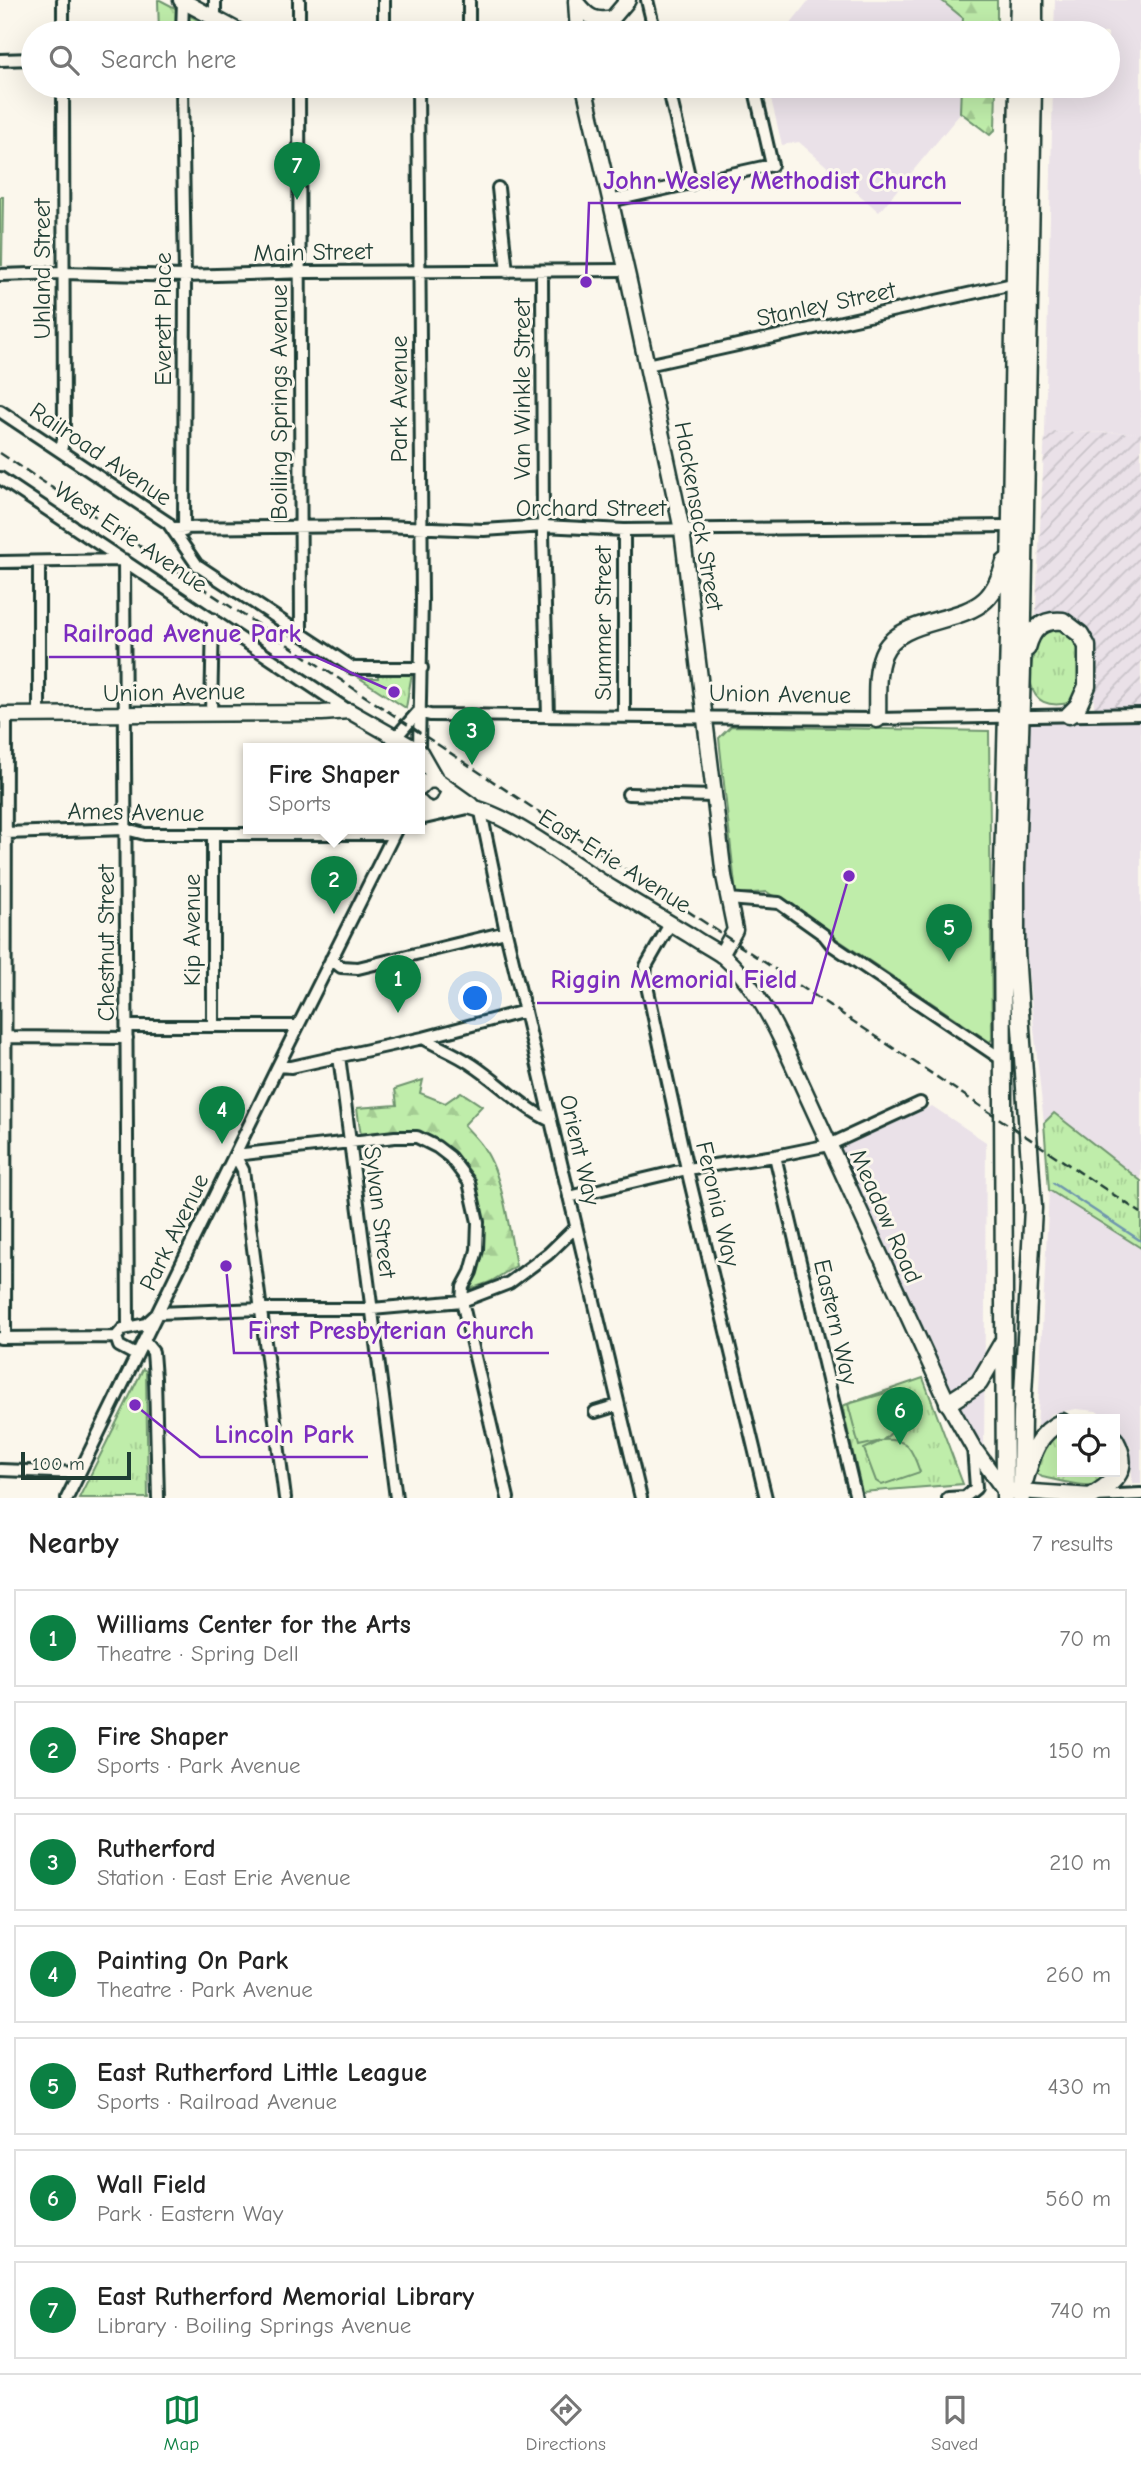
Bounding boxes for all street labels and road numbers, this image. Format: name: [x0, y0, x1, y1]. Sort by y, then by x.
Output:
street label: Uhland Street: [28, 197, 56, 340]
street label: Main Street: [253, 237, 374, 267]
street label: Everett Place: [149, 252, 177, 386]
street label: Stanley Street: [754, 275, 899, 332]
street label: Boiling Springs Avenue: [265, 284, 293, 520]
street label: Van Winkle Street: [508, 297, 536, 480]
street label: Park Avenue: [385, 335, 413, 463]
street label: Railroad Avenue: [25, 396, 177, 512]
street label: Hackensack Street: [669, 419, 730, 614]
street label: West Erie Avenue: [49, 475, 213, 599]
street label: Orchard Street: [516, 494, 667, 522]
street label: Summer Street: [589, 544, 617, 700]
street label: Union Avenue: [103, 677, 245, 707]
street label: Union Avenue: [709, 679, 851, 709]
street label: Ames Avenue: [67, 797, 205, 827]
street label: East Erie Avenue: [534, 803, 696, 919]
street label: Chestnut Street: [92, 863, 120, 1021]
street label: Kip Avenue: [178, 874, 206, 986]
street label: Orient Way: [554, 1092, 606, 1208]
street label: Feronia Way: [690, 1139, 746, 1270]
street label: Sylvan Street: [358, 1145, 402, 1281]
street label: Meadow Road: [844, 1145, 928, 1287]
street label: Park Avenue: [134, 1169, 214, 1295]
street label: Eastern Way: [808, 1256, 864, 1388]

